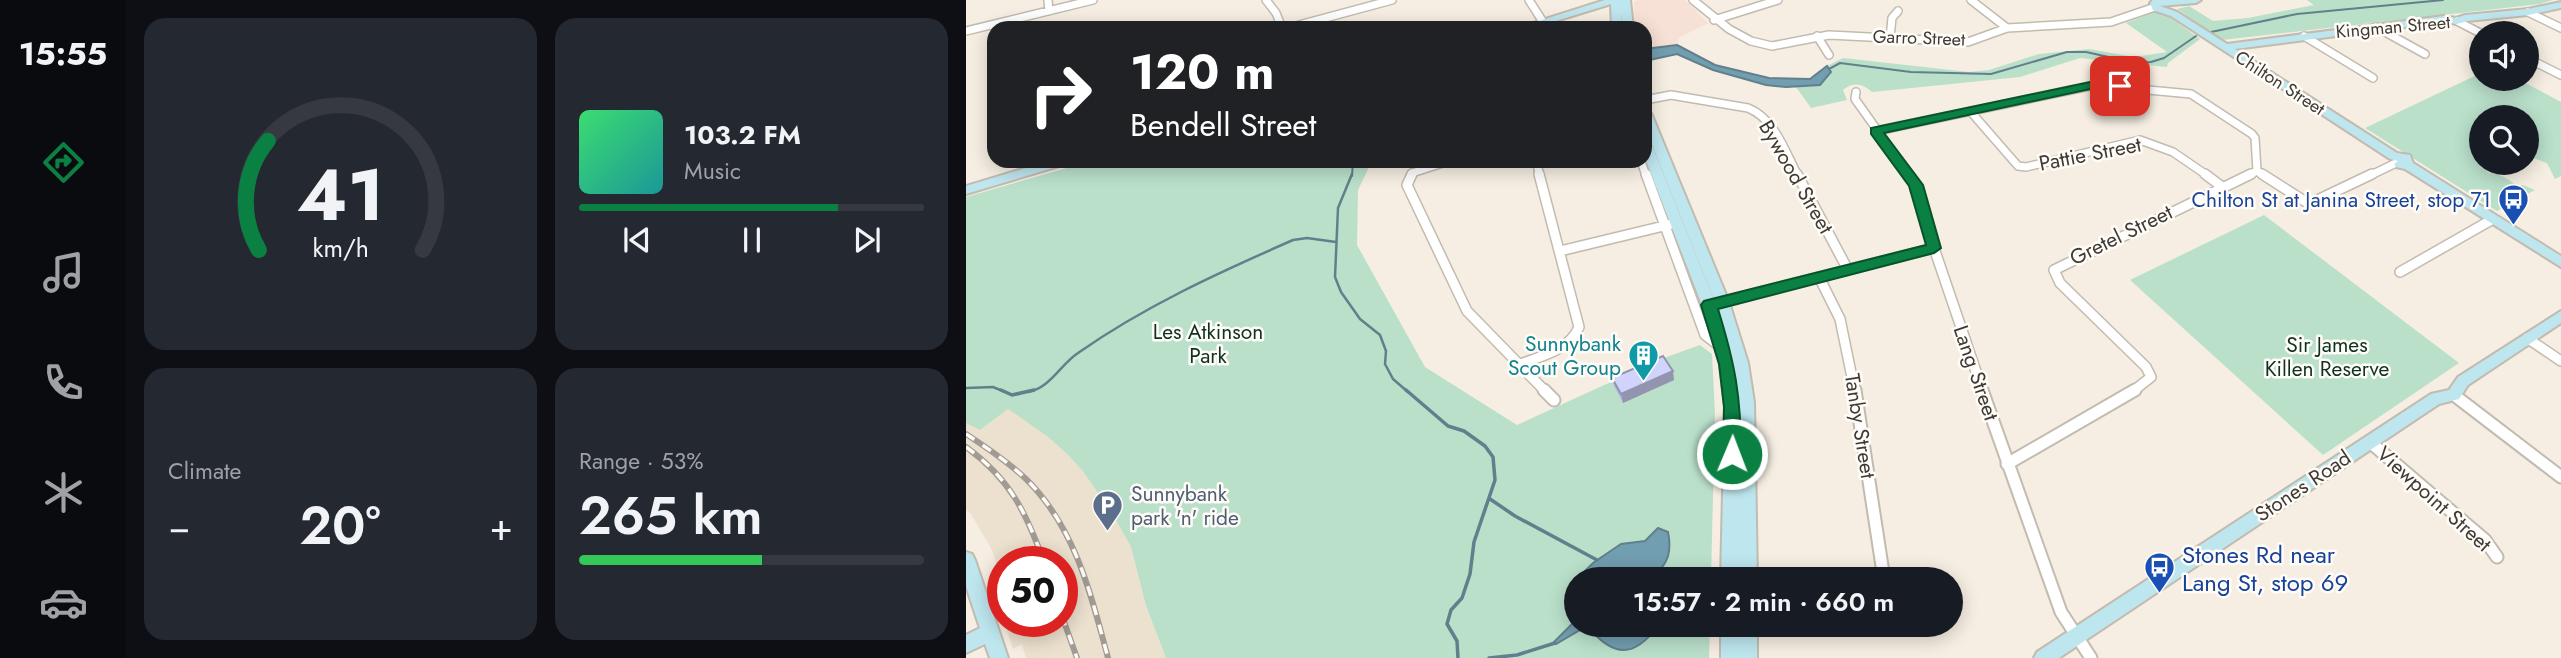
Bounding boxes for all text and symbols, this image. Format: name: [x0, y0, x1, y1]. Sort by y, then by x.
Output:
street label: Kingman Street: [2335, 9, 2452, 45]
map controls: [2469, 21, 2539, 175]
button: sound: [2469, 21, 2539, 91]
street label: Garro Street: [1872, 23, 1967, 53]
text: 15:55: [19, 31, 107, 77]
text: 120 m: [1130, 37, 1274, 107]
street label: Chilton Street: [2230, 44, 2331, 122]
icon: right: [1015, 49, 1106, 140]
pin: [2090, 56, 2150, 116]
icon: arrive: [2101, 67, 2139, 105]
text: Bendell Street: [1130, 102, 1317, 148]
button: search: [2469, 105, 2539, 175]
street label: Bywood Street: [1751, 115, 1841, 239]
text: 103.2 FM: [684, 116, 801, 154]
street label: Pattie Street: [2036, 129, 2144, 179]
icon: directions: [39, 138, 88, 187]
text: 41: [297, 143, 384, 248]
text: Music: [684, 154, 741, 188]
bus stop icon: Chilton St at Janina Street, stop 71: [2497, 183, 2531, 227]
place label: Chilton St at Janina Street, stop 71: [2192, 185, 2491, 215]
street label: Gretel Street: [2065, 197, 2177, 273]
icon: previous: [618, 221, 656, 259]
icon: pause: [733, 221, 771, 259]
icon: next: [848, 221, 886, 259]
text: km/h: [312, 230, 369, 266]
icon: music: [39, 248, 88, 297]
park label: Les Atkinson Park: [1153, 317, 1263, 371]
street label: Lang Street: [1946, 321, 2006, 425]
place label: Sunnybank Scout Group: [1508, 329, 1622, 383]
park label: Sir James Killen Reserve: [2265, 330, 2389, 384]
building icon: Sunnybank Scout Group: [1627, 339, 1661, 383]
icon: phone: [39, 358, 88, 407]
street label: Tanby Street: [1837, 371, 1883, 481]
position arrow: [1695, 417, 1769, 491]
street label: Viewpoint Street: [2370, 439, 2498, 559]
street label: Stones Road: [2249, 443, 2357, 529]
text: Range · 53%: [579, 444, 703, 478]
text: Climate: [168, 454, 241, 488]
icon: climate: [39, 468, 88, 517]
text: 265 km: [579, 478, 763, 554]
place label: Sunnybank park 'n' ride: [1131, 479, 1239, 533]
text: 20°: [299, 488, 381, 564]
parking icon: Sunnybank park 'n' ride: [1091, 489, 1125, 533]
text: −: [168, 499, 190, 554]
text: +: [490, 499, 513, 554]
place label: Stones Rd near Lang St, stop 69: [2182, 537, 2348, 600]
speed limit sign: 50: [987, 546, 1078, 637]
bus stop icon: Stones Rd near Lang St, stop 69: [2142, 551, 2176, 595]
icon: car: [39, 578, 88, 627]
text: 15:57 · 2 min · 660 m: [1633, 583, 1894, 621]

